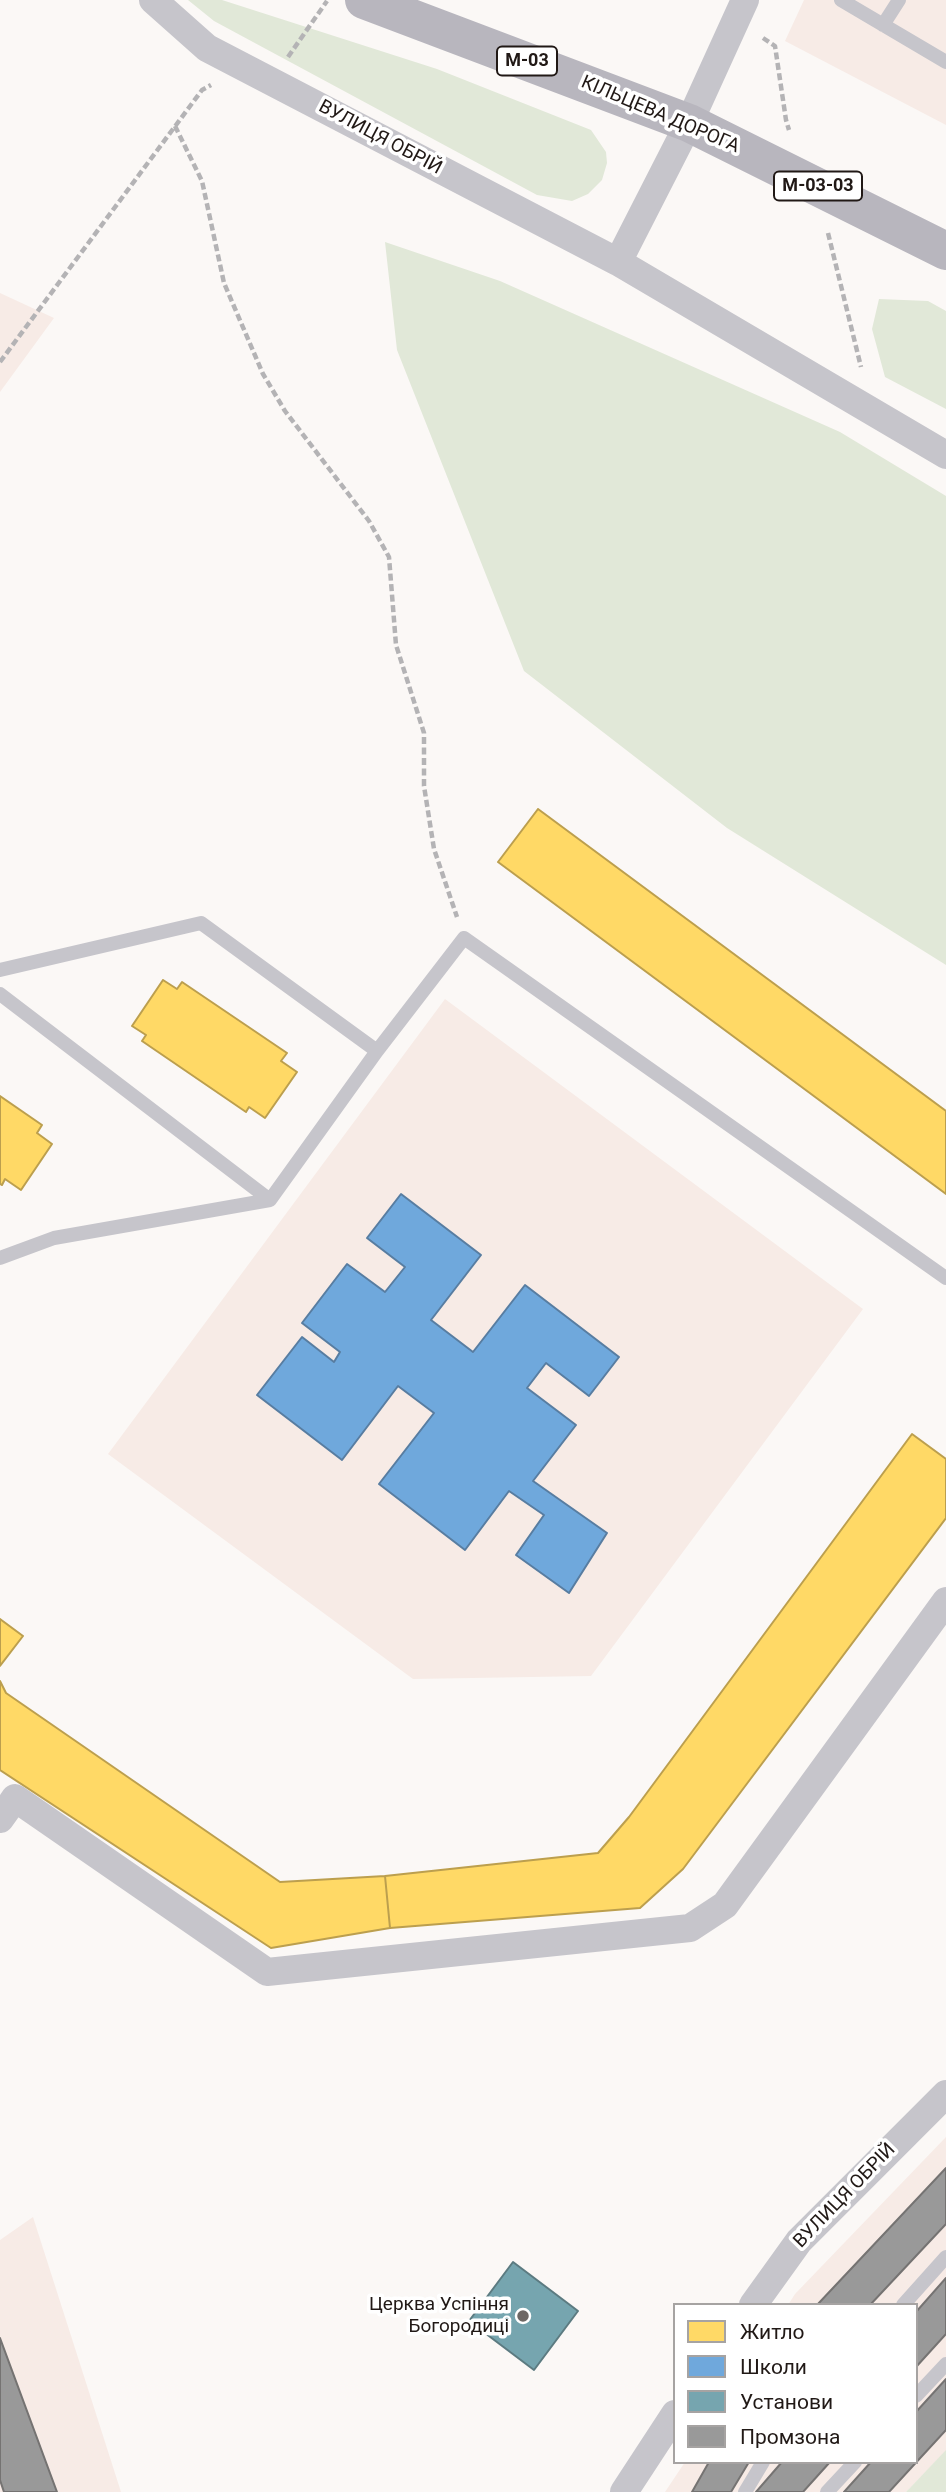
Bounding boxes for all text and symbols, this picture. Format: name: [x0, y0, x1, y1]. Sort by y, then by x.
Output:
road number: М-03: [497, 46, 557, 76]
street label: КІЛЬЦЕВА ДОРОГА: [577, 71, 743, 159]
street label: ВУЛИЦЯ ОБРІЙ: [314, 96, 446, 180]
road number: М-03-03: [774, 172, 862, 201]
street label: ВУЛИЦЯ ОБРІЙ: [789, 2139, 901, 2253]
place label: Церква Успіння Богородиці: [369, 2294, 509, 2338]
legend: [673, 2303, 918, 2464]
marker: Церква Успіння Богородиці: [515, 2308, 531, 2324]
text: Житло: [740, 2320, 805, 2344]
text: Школи: [740, 2355, 807, 2379]
text: Установи: [740, 2390, 833, 2414]
text: Промзона: [740, 2425, 841, 2449]

